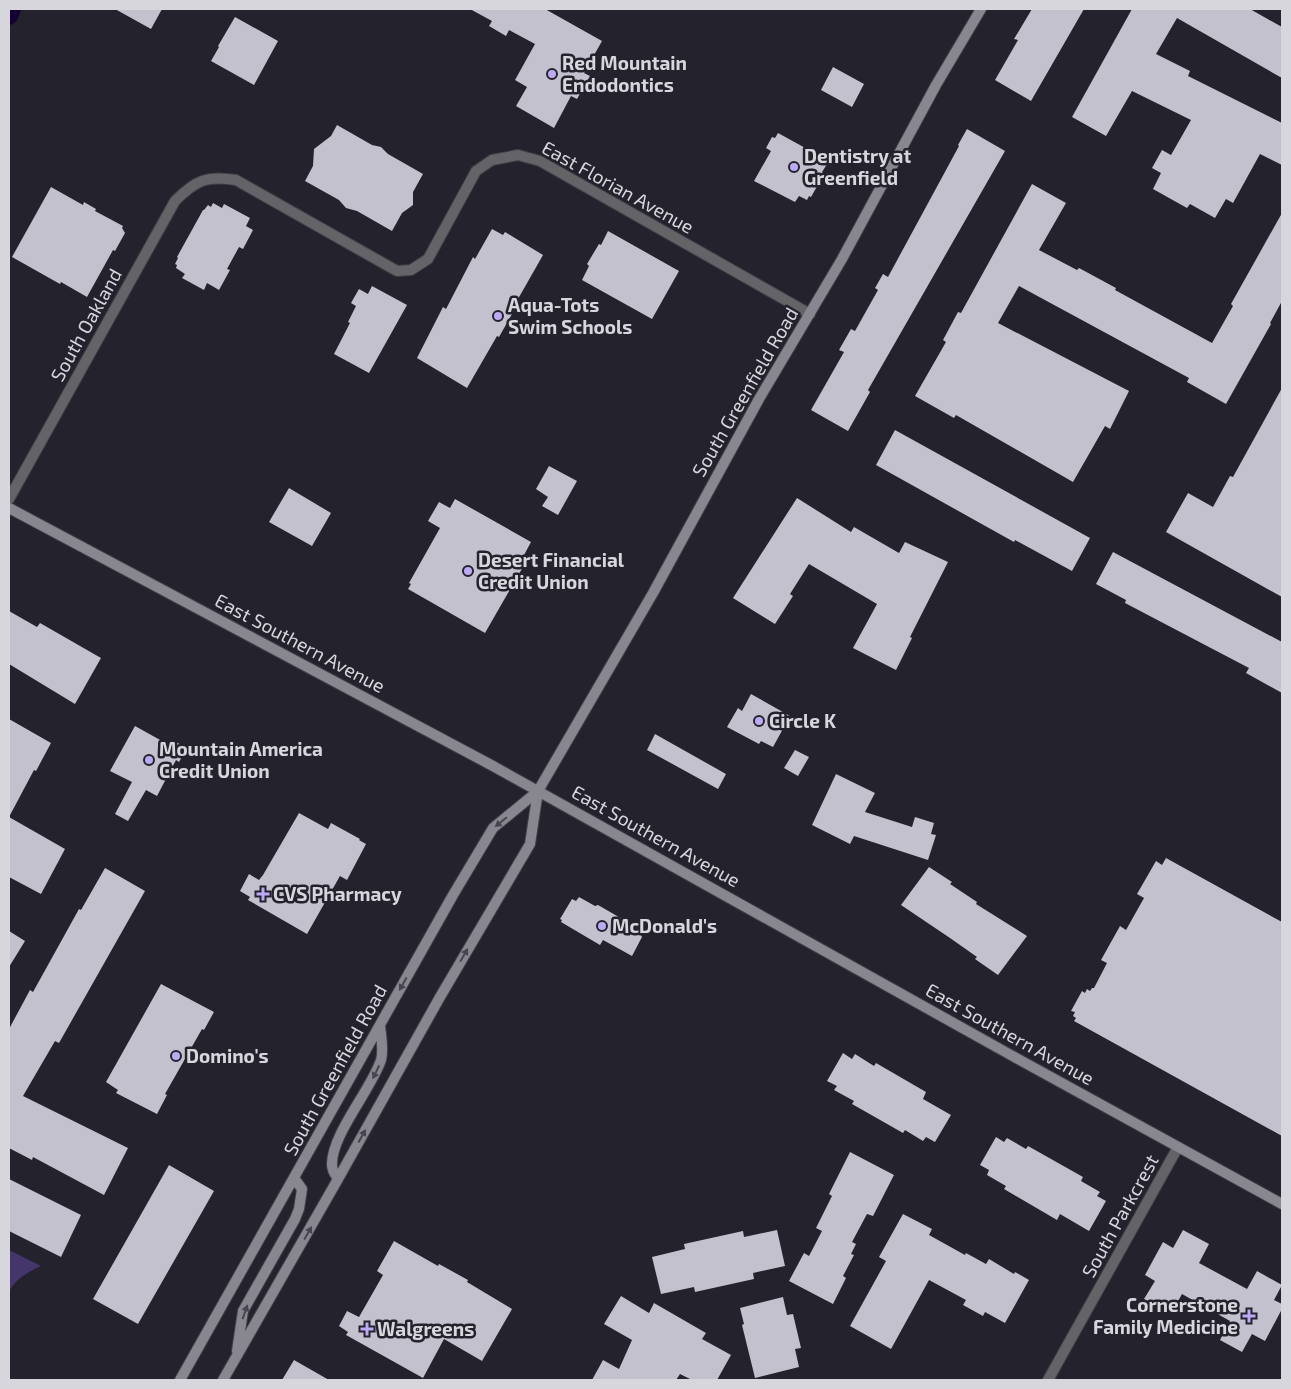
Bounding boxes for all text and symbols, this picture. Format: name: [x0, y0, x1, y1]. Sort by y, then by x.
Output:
place label: Red Mountain Endodontics: [562, 51, 687, 96]
marker: Red Mountain Endodontics: [546, 68, 558, 80]
street label: East Florian Avenue: [538, 135, 698, 238]
place label: Dentistry at Greenfield: [804, 144, 911, 189]
marker: Dentistry at Greenfield: [788, 161, 800, 173]
street label: South Oakland: [45, 264, 126, 385]
place label: Aqua-Tots Swim Schools: [508, 293, 632, 338]
street label: South Greenfield Road: [687, 303, 802, 481]
marker: Aqua-Tots Swim Schools: [492, 310, 504, 322]
place label: Desert Financial Credit Union: [478, 548, 625, 593]
marker: Desert Financial Credit Union: [462, 565, 474, 577]
street label: East Southern Avenue: [211, 588, 389, 697]
place label: Circle K: [769, 709, 836, 732]
marker: Circle K: [753, 715, 765, 727]
place label: Mountain America Credit Union: [159, 737, 323, 782]
marker: Mountain America Credit Union: [143, 754, 155, 766]
street label: East Southern Avenue: [568, 780, 745, 891]
one-way arrow: [494, 817, 507, 828]
place label: CVS Pharmacy: [273, 882, 402, 906]
marker: CVS Pharmacy: [257, 888, 269, 900]
place label: McDonald's: [612, 914, 717, 937]
marker: McDonald's: [596, 920, 608, 932]
one-way arrow: [460, 949, 469, 962]
one-way arrow: [399, 976, 407, 991]
street label: East Southern Avenue: [922, 978, 1099, 1089]
street label: South Greenfield Road: [278, 980, 391, 1159]
place label: Domino's: [186, 1044, 269, 1067]
marker: Domino's: [170, 1050, 182, 1062]
one-way arrow: [372, 1064, 380, 1079]
one-way arrow: [358, 1129, 366, 1144]
street label: South Parkcrest: [1076, 1150, 1163, 1281]
one-way arrow: [303, 1227, 312, 1240]
place label: Cornerstone Family Medicine: [1093, 1293, 1238, 1339]
one-way arrow: [241, 1304, 249, 1319]
marker: Cornerstone Family Medicine: [1242, 1309, 1256, 1323]
place label: Walgreens: [377, 1317, 474, 1340]
marker: Walgreens: [361, 1323, 373, 1335]

